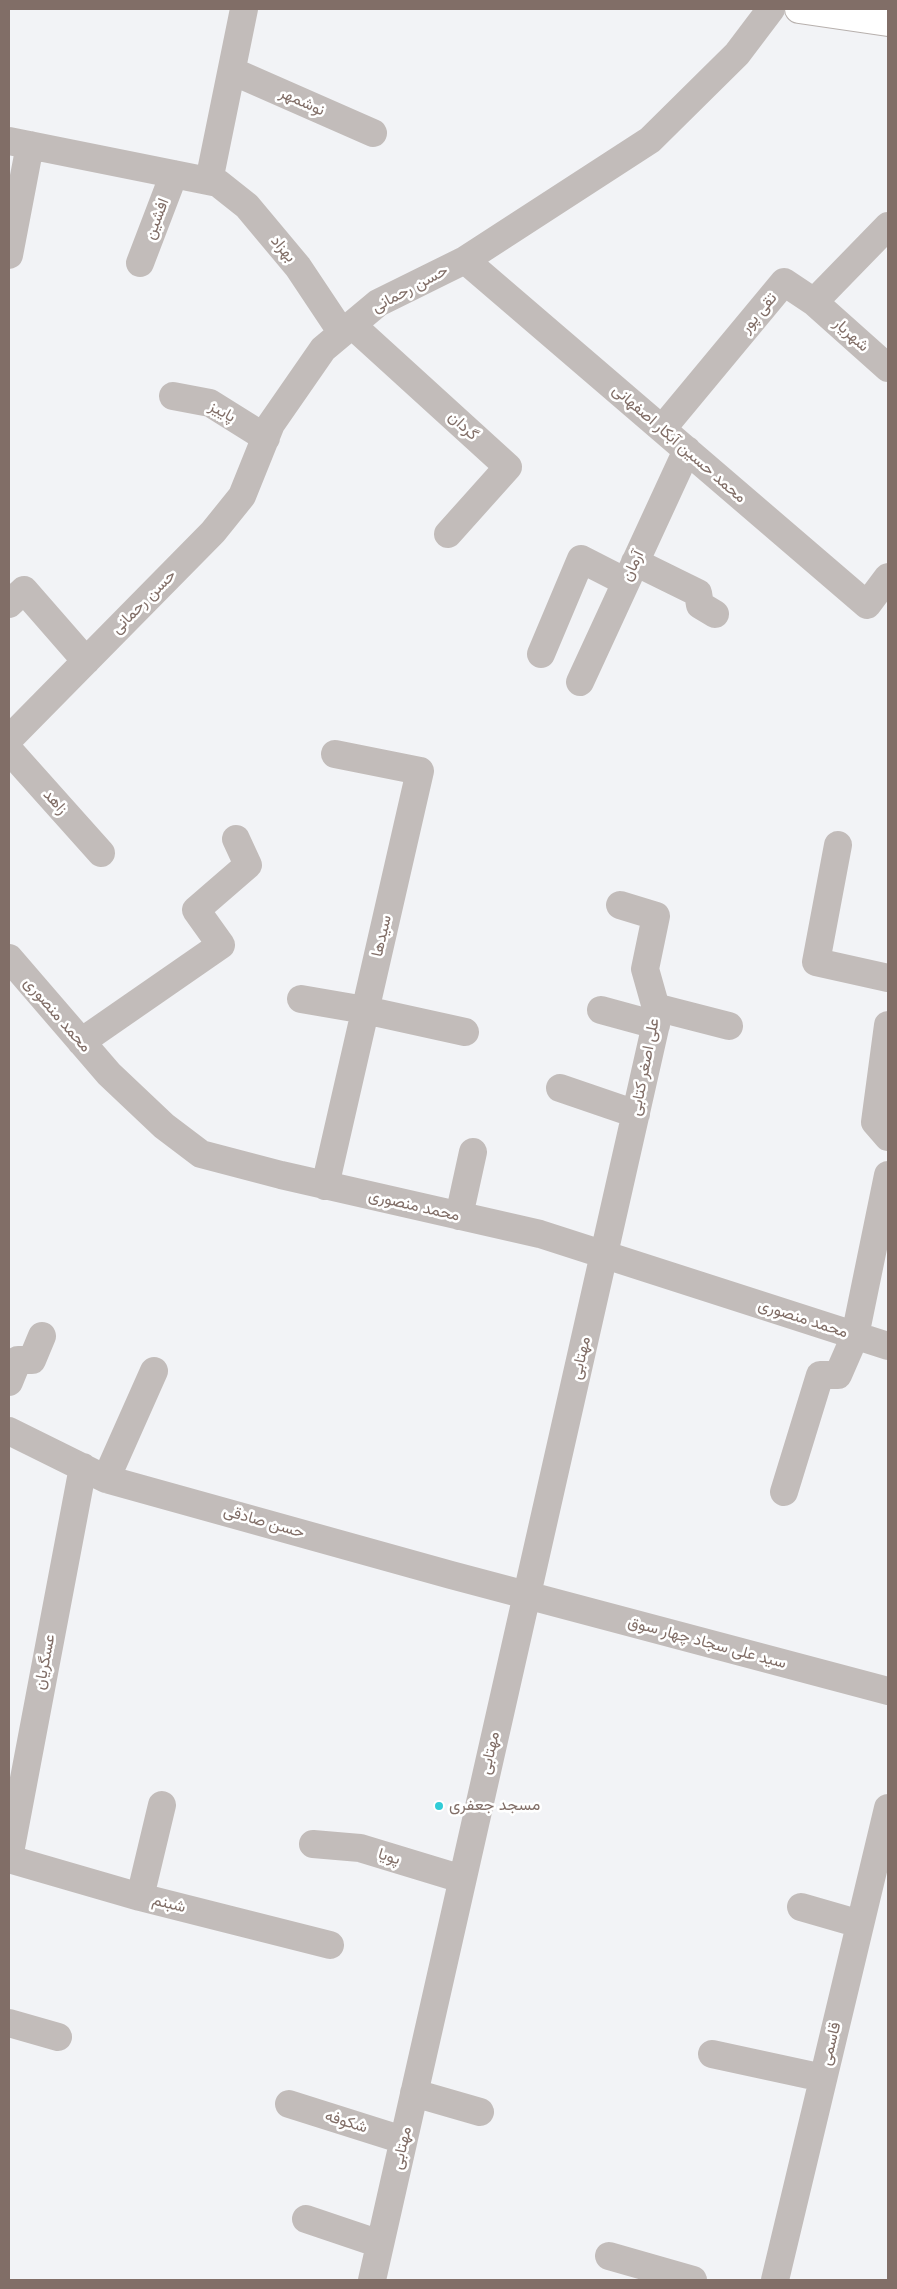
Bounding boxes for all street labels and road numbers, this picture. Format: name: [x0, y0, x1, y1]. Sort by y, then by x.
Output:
street label: نوشمهر: [276, 84, 328, 120]
street label: افشین: [140, 196, 174, 242]
street label: بهزاد: [266, 232, 300, 266]
street label: حسن رحمانی: [369, 261, 451, 317]
street label: تقی پور: [737, 289, 781, 337]
street label: شهریار: [829, 314, 873, 356]
street label: محمد حسین آبکار اصفهانی: [608, 381, 750, 507]
street label: پاییز: [205, 397, 239, 427]
street label: گردان: [444, 407, 482, 445]
street label: آرمان: [618, 548, 648, 584]
street label: حسن رحمانی: [108, 566, 180, 638]
street label: زاهد: [39, 785, 71, 819]
street label: سیدها: [368, 913, 396, 959]
street label: محمد منصوری: [19, 974, 95, 1056]
street label: علی اصغر کتابی: [626, 1017, 664, 1117]
street label: محمد منصوری: [366, 1186, 462, 1226]
street label: محمد منصوری: [756, 1295, 850, 1343]
street label: مهتابی: [567, 1335, 595, 1381]
street label: حسن صادقی: [221, 1501, 307, 1543]
street label: سید علی سجاد چهار سوق: [626, 1613, 788, 1673]
street label: عسگریان: [30, 1633, 60, 1691]
street label: مهتابی: [476, 1730, 504, 1776]
street label: پویا: [376, 1845, 402, 1869]
street label: شبنم: [150, 1891, 188, 1917]
street label: قاسمی: [816, 2020, 846, 2068]
street label: شکوفه: [322, 2106, 370, 2138]
street label: مهتابی: [388, 2125, 416, 2171]

